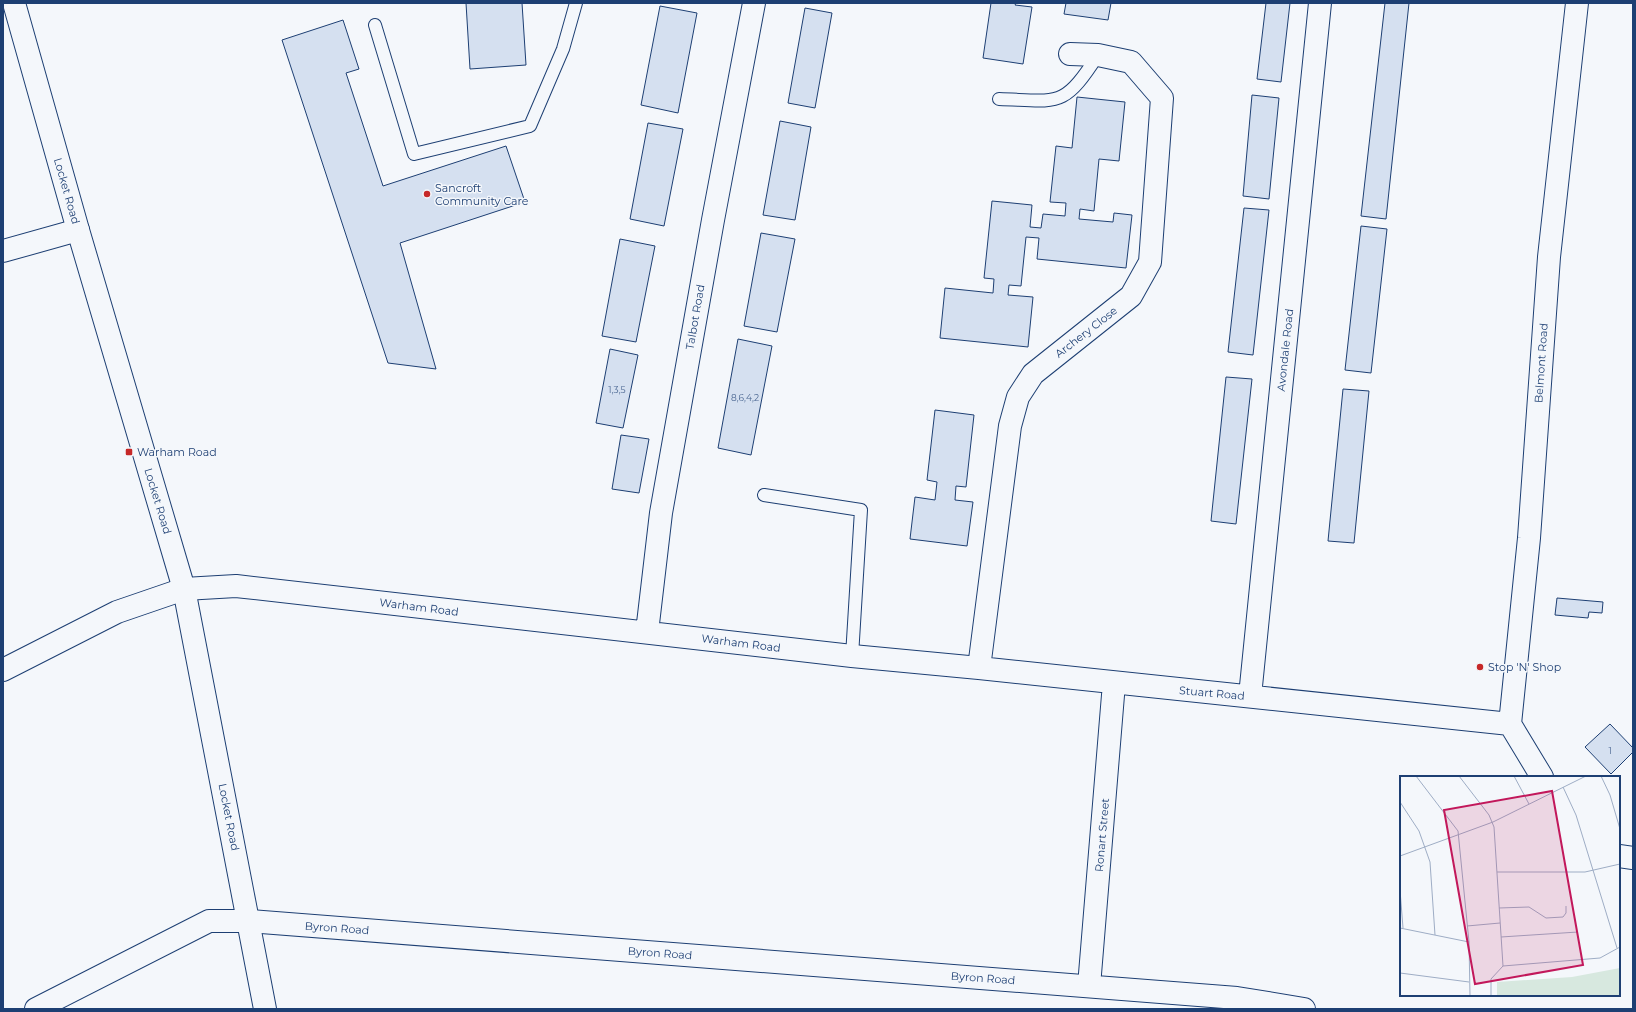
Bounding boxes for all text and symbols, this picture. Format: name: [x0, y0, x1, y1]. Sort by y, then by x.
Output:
street label: Locket Road: [51, 156, 83, 226]
place label: Sancroft Community Care: [435, 181, 529, 208]
marker: Sancroft Community Care: [422, 189, 432, 199]
street label: Talbot Road: [682, 283, 708, 351]
street label: Archery Close: [1052, 303, 1120, 361]
street label: Avondale Road: [1274, 308, 1296, 392]
street label: Belmont Road: [1531, 323, 1551, 403]
house number: 1,3,5: [608, 384, 626, 395]
house number: 8,6,4,2: [731, 392, 759, 403]
place label: Warham Road: [137, 445, 217, 459]
marker: Warham Road: [124, 447, 134, 457]
street label: Locket Road: [141, 466, 175, 536]
street label: Warham Road: [379, 595, 459, 619]
street label: Warham Road: [701, 631, 781, 655]
place label: Stop 'N' Shop: [1488, 660, 1561, 674]
marker: Stop 'N' Shop: [1475, 662, 1485, 672]
street label: Stuart Road: [1179, 683, 1245, 703]
house number: 1: [1608, 745, 1612, 756]
inset map: [1400, 776, 1620, 996]
street label: Locket Road: [216, 782, 242, 852]
street label: Ronart Street: [1092, 797, 1112, 872]
street label: Byron Road: [304, 919, 370, 937]
street label: Byron Road: [627, 944, 693, 962]
street label: Byron Road: [950, 969, 1016, 987]

